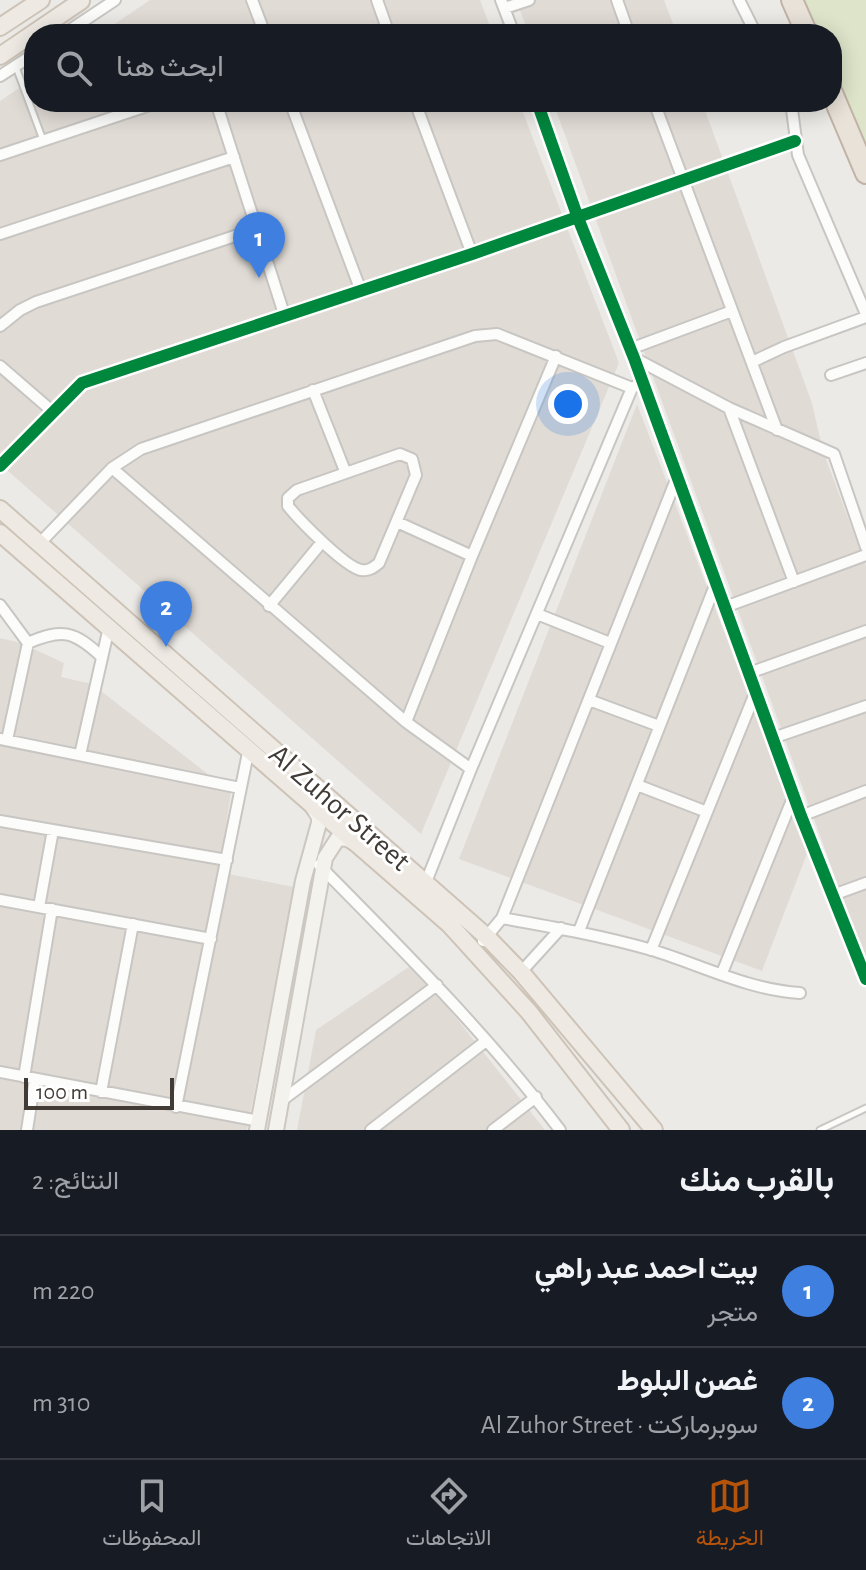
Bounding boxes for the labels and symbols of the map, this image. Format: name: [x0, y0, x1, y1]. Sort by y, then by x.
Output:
pin: 1: [233, 212, 285, 278]
your location: [548, 384, 588, 424]
pin: 2: [140, 581, 192, 647]
street label: Al Zuhor Street: [263, 739, 416, 877]
scale bar: [24, 1074, 174, 1110]

